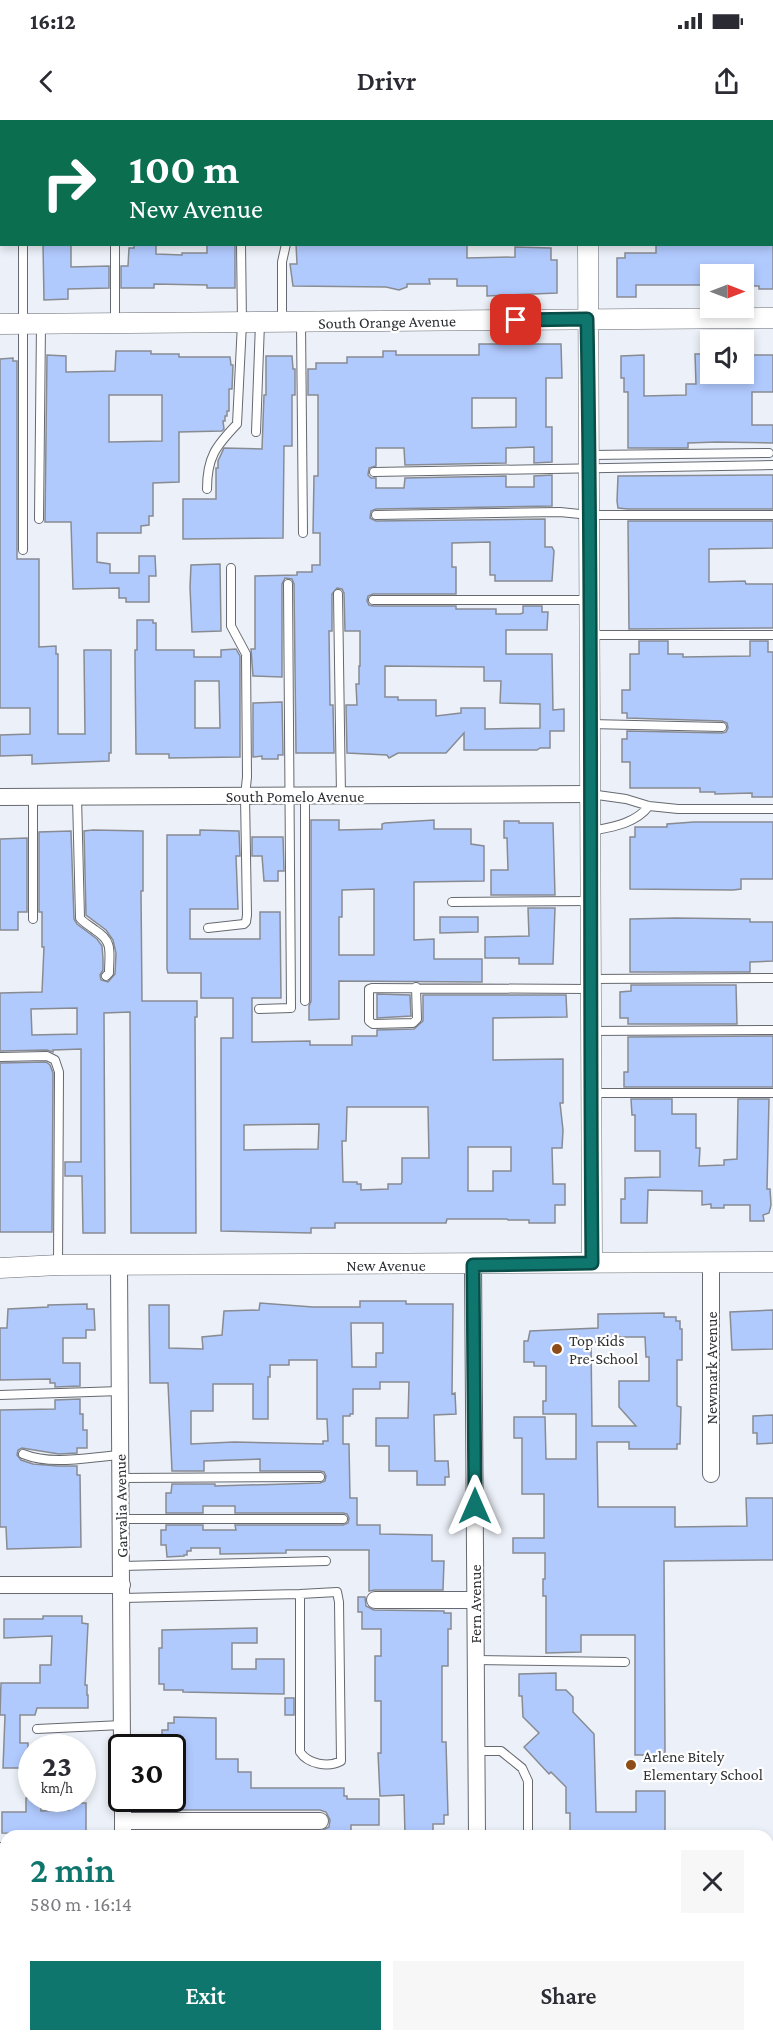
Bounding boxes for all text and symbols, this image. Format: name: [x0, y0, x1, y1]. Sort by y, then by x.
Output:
text: 16:12: [30, 9, 76, 34]
icon: back: [30, 65, 63, 98]
icon: share: [710, 65, 743, 98]
text: Drivr: [357, 66, 416, 96]
icon: right: [30, 144, 108, 222]
text: 100 m: [129, 145, 239, 192]
text: New Avenue: [129, 194, 263, 224]
north arrow: [700, 264, 754, 318]
map controls: [700, 264, 754, 384]
pin: [490, 294, 541, 345]
icon: arrive: [499, 303, 532, 336]
street label: South Orange Avenue: [318, 312, 456, 333]
button: sound: [700, 330, 754, 384]
street label: South Pomelo Avenue: [226, 788, 364, 805]
street label: New Avenue: [346, 1257, 426, 1274]
street label: Newmark Avenue: [703, 1312, 720, 1424]
place label: Top Kids Pre-School: [569, 1332, 638, 1367]
marker: Top Kids Pre-School: [550, 1342, 564, 1356]
street label: Garvalia Avenue: [112, 1454, 130, 1558]
position arrow: [443, 1474, 507, 1538]
street label: Fern Avenue: [467, 1565, 484, 1643]
speed limit sign: 30: [108, 1734, 186, 1812]
place label: Arlene Bitely Elementary School: [643, 1748, 763, 1784]
text: 23: [42, 1749, 72, 1782]
marker: Arlene Bitely Elementary School: [624, 1758, 638, 1772]
text: km/h: [41, 1780, 73, 1796]
text: 2 min: [30, 1850, 115, 1890]
button: close: [681, 1850, 744, 1913]
text: 580 m · 16:14: [30, 1893, 132, 1915]
button: Exit: [30, 1961, 381, 2030]
button: Share: [393, 1961, 744, 2030]

